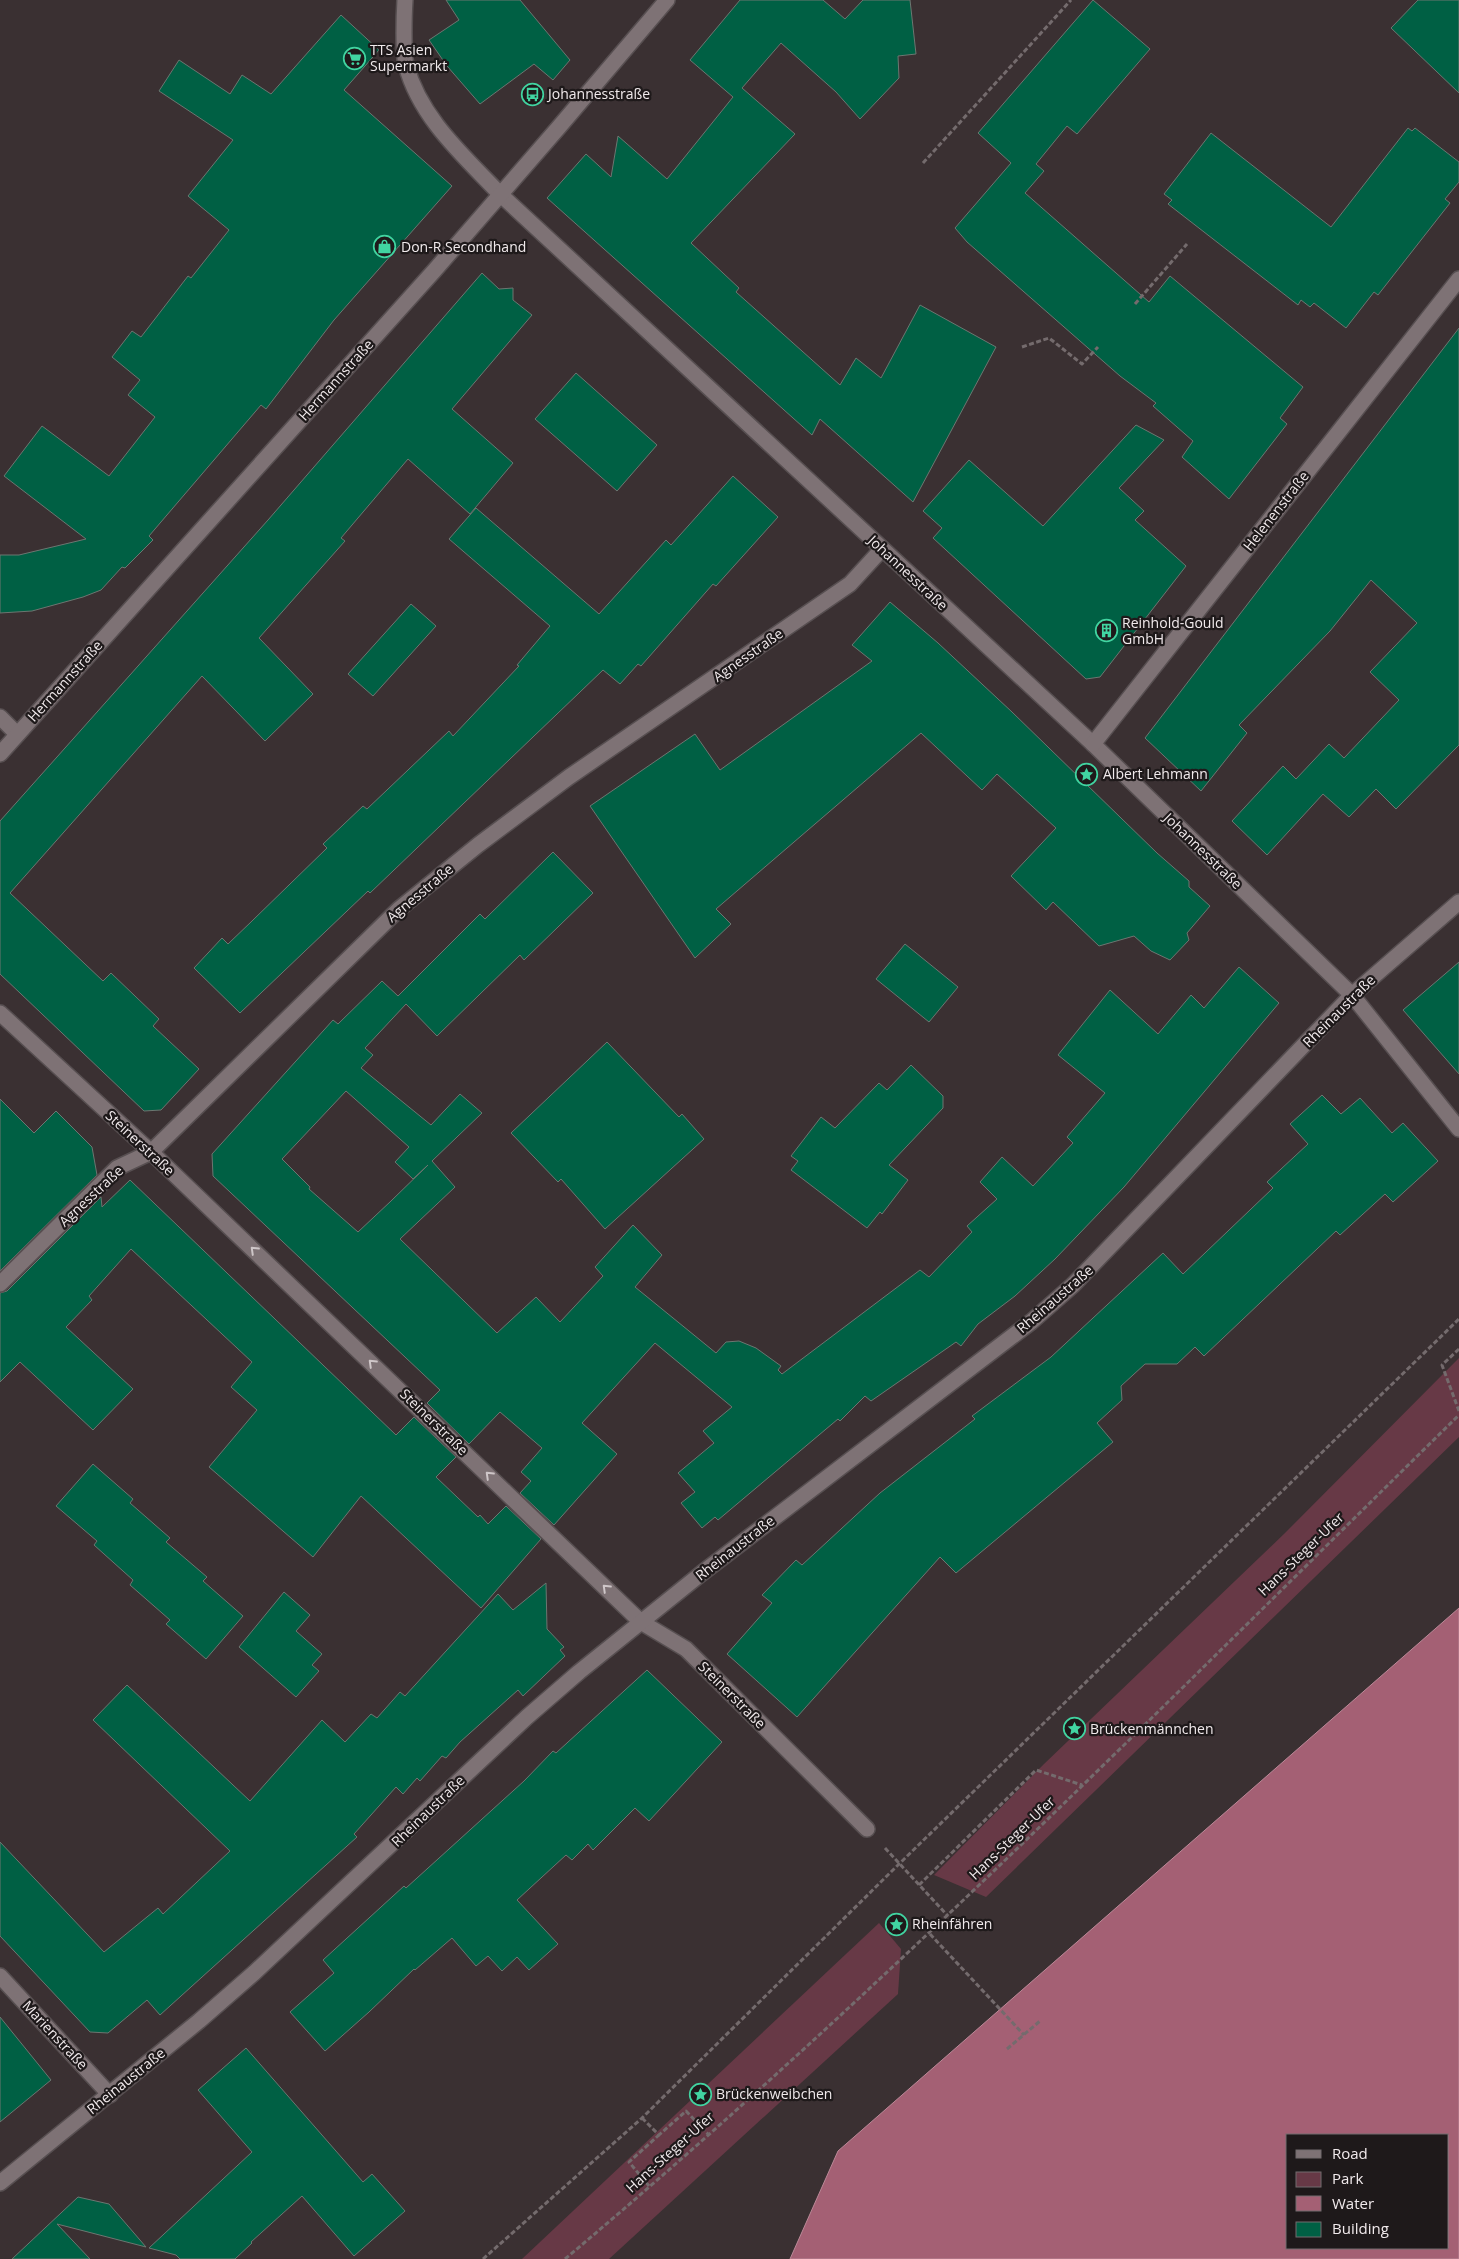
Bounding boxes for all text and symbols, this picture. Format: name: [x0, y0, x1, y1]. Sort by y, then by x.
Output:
place label: TTS Asien Supermarkt: [370, 40, 447, 75]
supermarket icon: TTS Asien Supermarkt: [342, 46, 366, 70]
bus stop icon: Johannesstraße: [520, 82, 544, 106]
place label: Johannesstraße: [546, 84, 650, 103]
shop icon: Don-R Secondhand: [373, 235, 397, 259]
place label: Don-R Secondhand: [401, 237, 526, 256]
street label: Hermannstraße: [294, 335, 377, 425]
street label: Helenenstraße: [1238, 467, 1313, 555]
street label: Johannesstraße: [863, 530, 952, 614]
place label: Reinhold-Gould GmbH: [1122, 613, 1224, 648]
building icon: Reinhold-Gould GmbH: [1094, 619, 1118, 643]
street label: Agnesstraße: [709, 623, 787, 686]
street label: Hermannstraße: [23, 636, 106, 726]
place icon: Albert Lehmann: [1075, 762, 1099, 786]
place label: Albert Lehmann: [1103, 764, 1208, 783]
street label: Johannesstraße: [1159, 807, 1247, 893]
street label: Agnesstraße: [382, 859, 457, 926]
street label: Rheinaustraße: [1298, 970, 1379, 1051]
street label: Steinerstraße: [102, 1106, 179, 1180]
street label: Agnesstraße: [54, 1161, 127, 1230]
one-way arrow: [251, 1247, 260, 1256]
street label: Rheinaustraße: [1012, 1260, 1097, 1337]
one-way arrow: [368, 1360, 377, 1369]
street label: Steinerstraße: [396, 1384, 473, 1459]
one-way arrow: [485, 1472, 494, 1481]
street label: Hans-Steger-Ufer: [1254, 1508, 1348, 1600]
street label: Rheinaustraße: [691, 1511, 778, 1584]
one-way arrow: [603, 1585, 612, 1594]
street label: Steinerstraße: [695, 1657, 770, 1733]
place icon: Brückenmännchen: [1062, 1717, 1086, 1741]
place label: Brückenmännchen: [1090, 1719, 1214, 1738]
street label: Rheinaustraße: [387, 1771, 469, 1851]
street label: Hans-Steger-Ufer: [965, 1792, 1059, 1884]
place icon: Rheinfähren: [884, 1912, 908, 1936]
place label: Rheinfähren: [912, 1914, 992, 1933]
street label: Marienstraße: [18, 1996, 92, 2073]
street label: Rheinaustraße: [83, 2043, 169, 2118]
place icon: Brückenweibchen: [688, 2082, 712, 2106]
place label: Brückenweibchen: [716, 2084, 832, 2103]
street label: Hans-Steger-Ufer: [621, 2107, 718, 2196]
legend: [1286, 2134, 1449, 2249]
text: Road: [1332, 2143, 1368, 2163]
text: Park: [1332, 2168, 1363, 2188]
text: Water: [1332, 2193, 1374, 2213]
text: Building: [1332, 2218, 1389, 2238]

